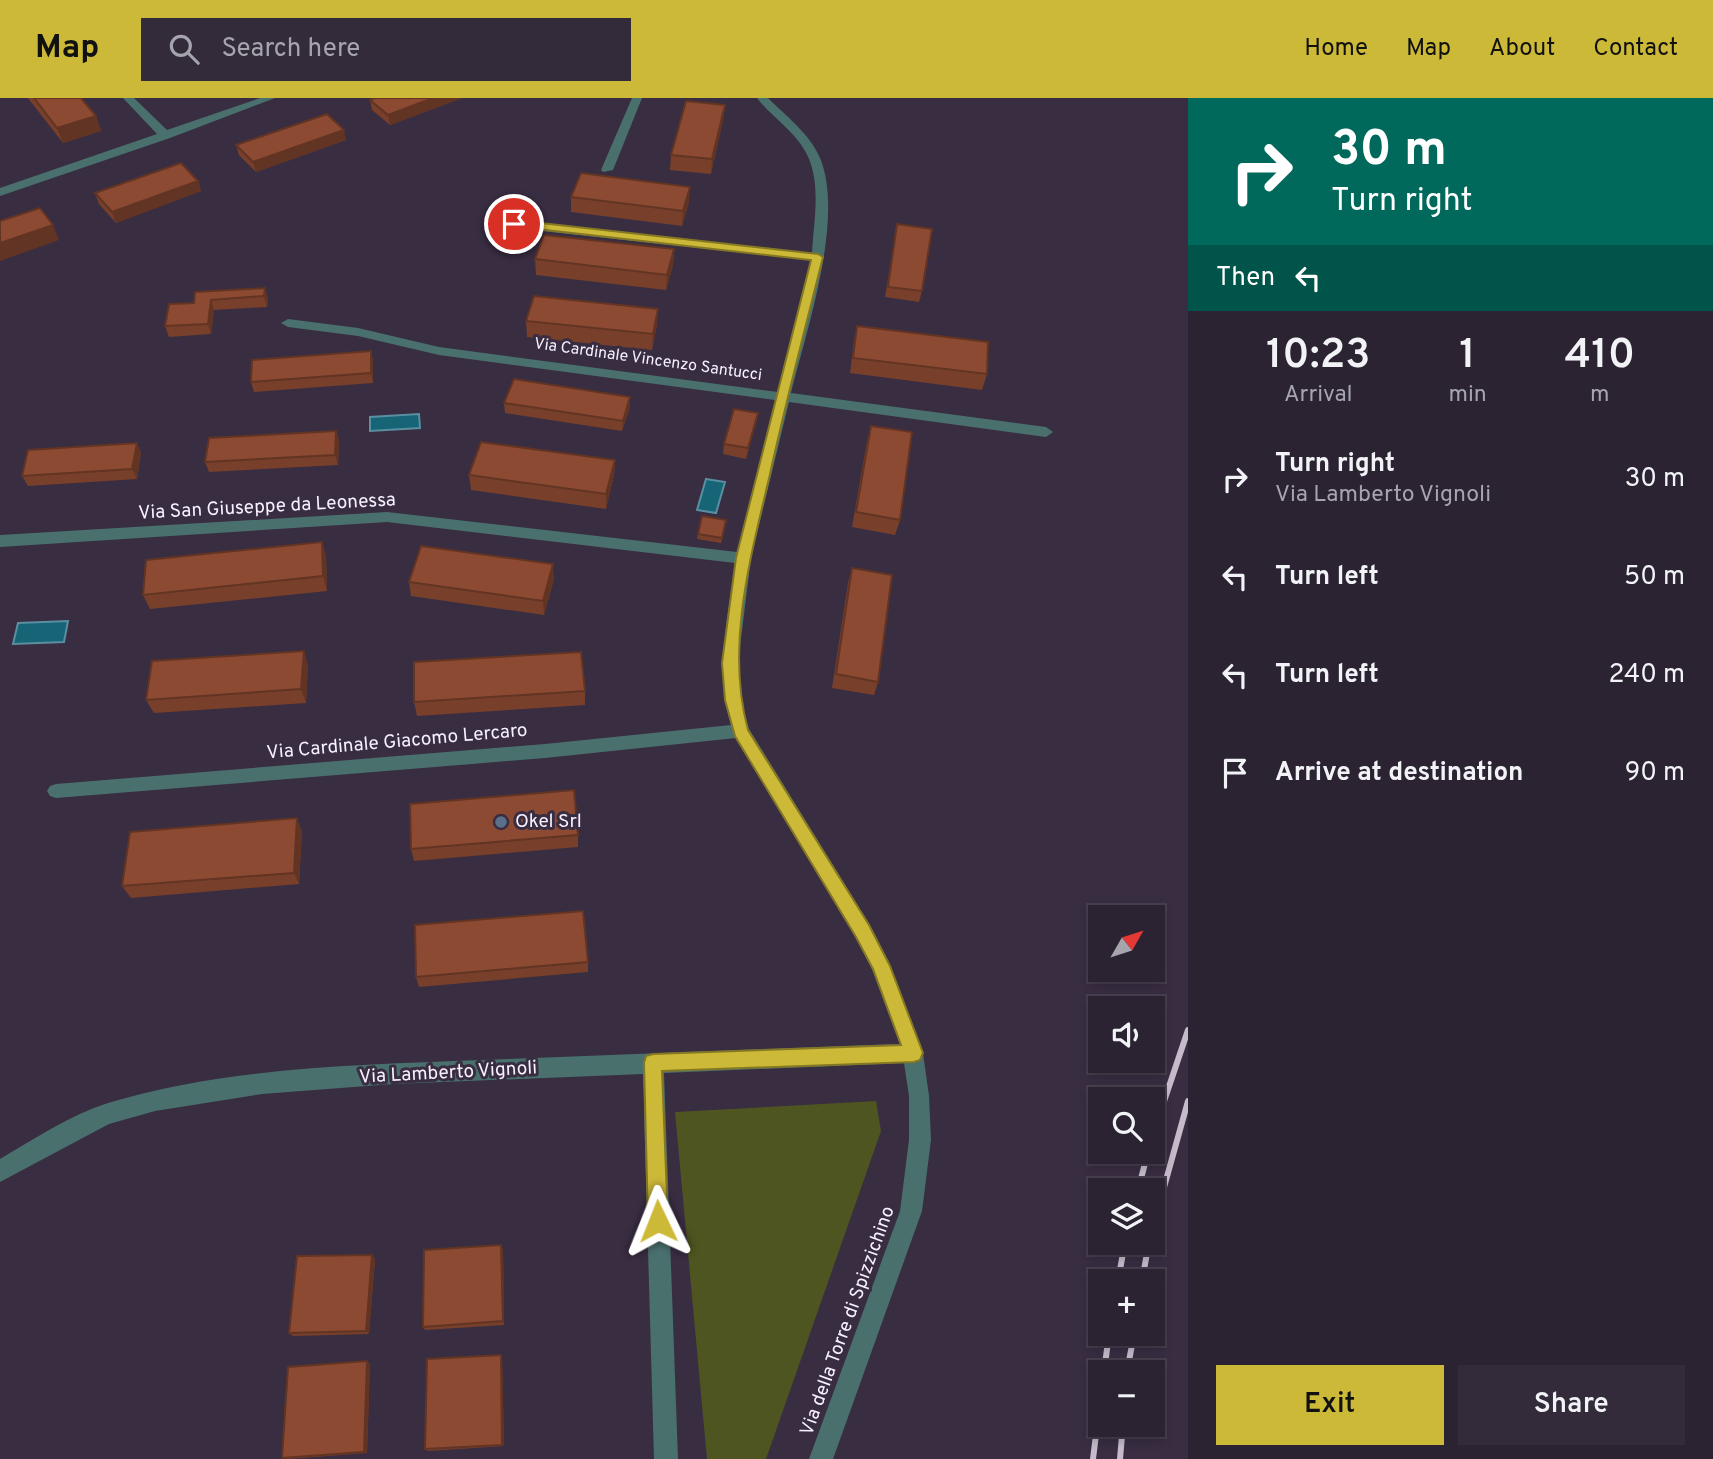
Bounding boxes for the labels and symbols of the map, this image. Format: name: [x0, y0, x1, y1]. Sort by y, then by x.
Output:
pin: [484, 194, 544, 254]
street label: Via Cardinale Vincenzo Santucci: [533, 334, 763, 386]
street label: Via San Giuseppe da Leonessa: [138, 488, 396, 526]
street label: Via Cardinale Giacomo Lercaro: [266, 719, 528, 765]
place label: Okel Srl: [515, 810, 582, 834]
marker: Okel Srl: [493, 814, 509, 830]
north arrow: [1088, 905, 1166, 982]
street label: Via Lamberto Vignoli: [358, 1056, 538, 1090]
position arrow: [621, 1184, 695, 1258]
street label: Via della Torre di Spizzichino: [795, 1203, 901, 1439]

